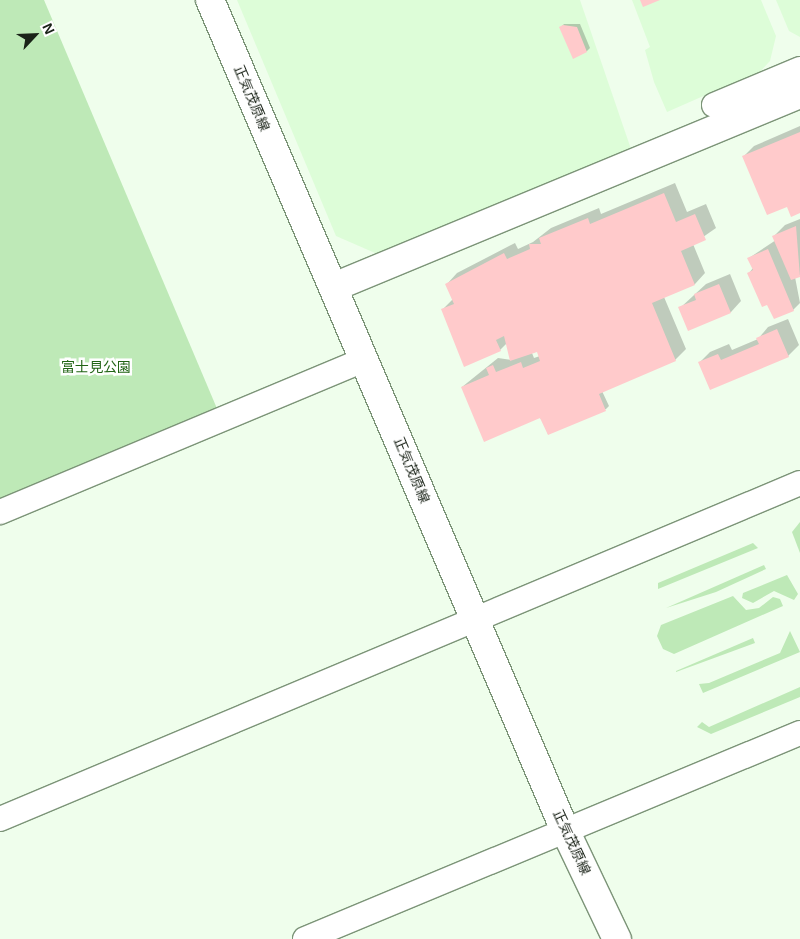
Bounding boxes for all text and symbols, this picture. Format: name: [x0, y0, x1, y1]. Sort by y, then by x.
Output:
north arrow: [10, 10, 60, 60]
text: N: [39, 21, 58, 37]
street label: 正気茂原線: [231, 63, 273, 133]
park label: 富士見公園: [61, 359, 131, 375]
street label: 正気茂原線: [391, 435, 433, 505]
street label: 正気茂原線: [550, 807, 594, 877]

